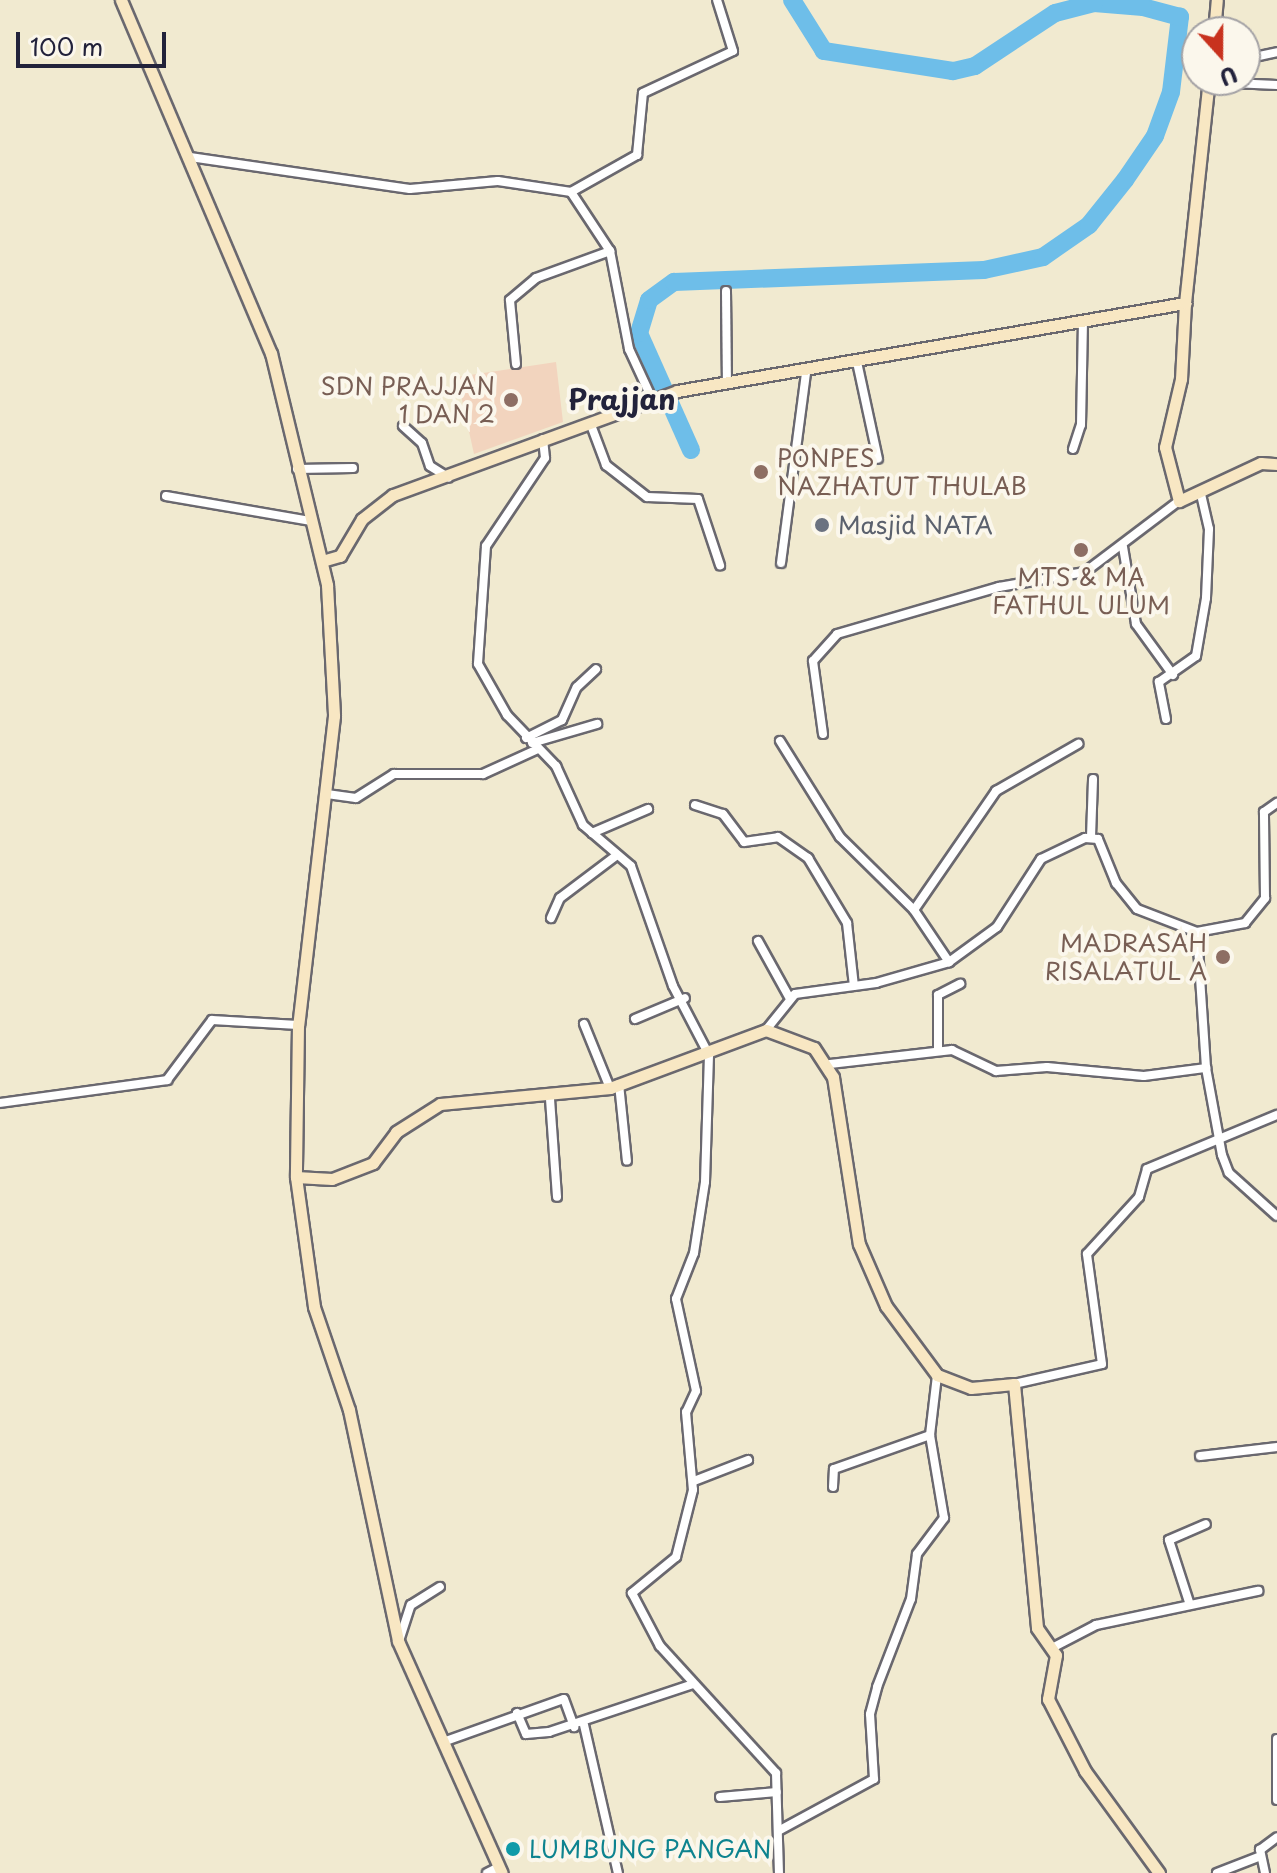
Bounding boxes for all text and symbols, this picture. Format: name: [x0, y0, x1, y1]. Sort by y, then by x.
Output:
scale bar: [20, 16, 170, 66]
north arrow: [1181, 16, 1261, 96]
text: 100 m: [30, 28, 103, 64]
text: U: [1215, 59, 1243, 95]
place label: SDN PRAJJAN 1 DAN 2: [319, 372, 495, 428]
district label: Prajjan: [568, 382, 676, 416]
marker: SDN PRAJJAN 1 DAN 2: [502, 391, 520, 409]
place label: PONPES NAZHATUT THULAB: [777, 444, 1027, 500]
marker: PONPES NAZHATUT THULAB: [752, 463, 770, 481]
place label: Masjid NATA: [838, 511, 992, 539]
marker: Masjid NATA: [813, 516, 831, 534]
marker: MTS & MA FATHUL ULUM: [1072, 541, 1090, 559]
place label: MTS & MA FATHUL ULUM: [992, 563, 1170, 619]
place label: MADRASAH RISALATUL A: [1044, 929, 1207, 985]
marker: MADRASAH RISALATUL A: [1214, 948, 1232, 966]
place label: LUMBUNG PANGAN: [529, 1835, 773, 1863]
marker: LUMBUNG PANGAN: [504, 1840, 522, 1858]

